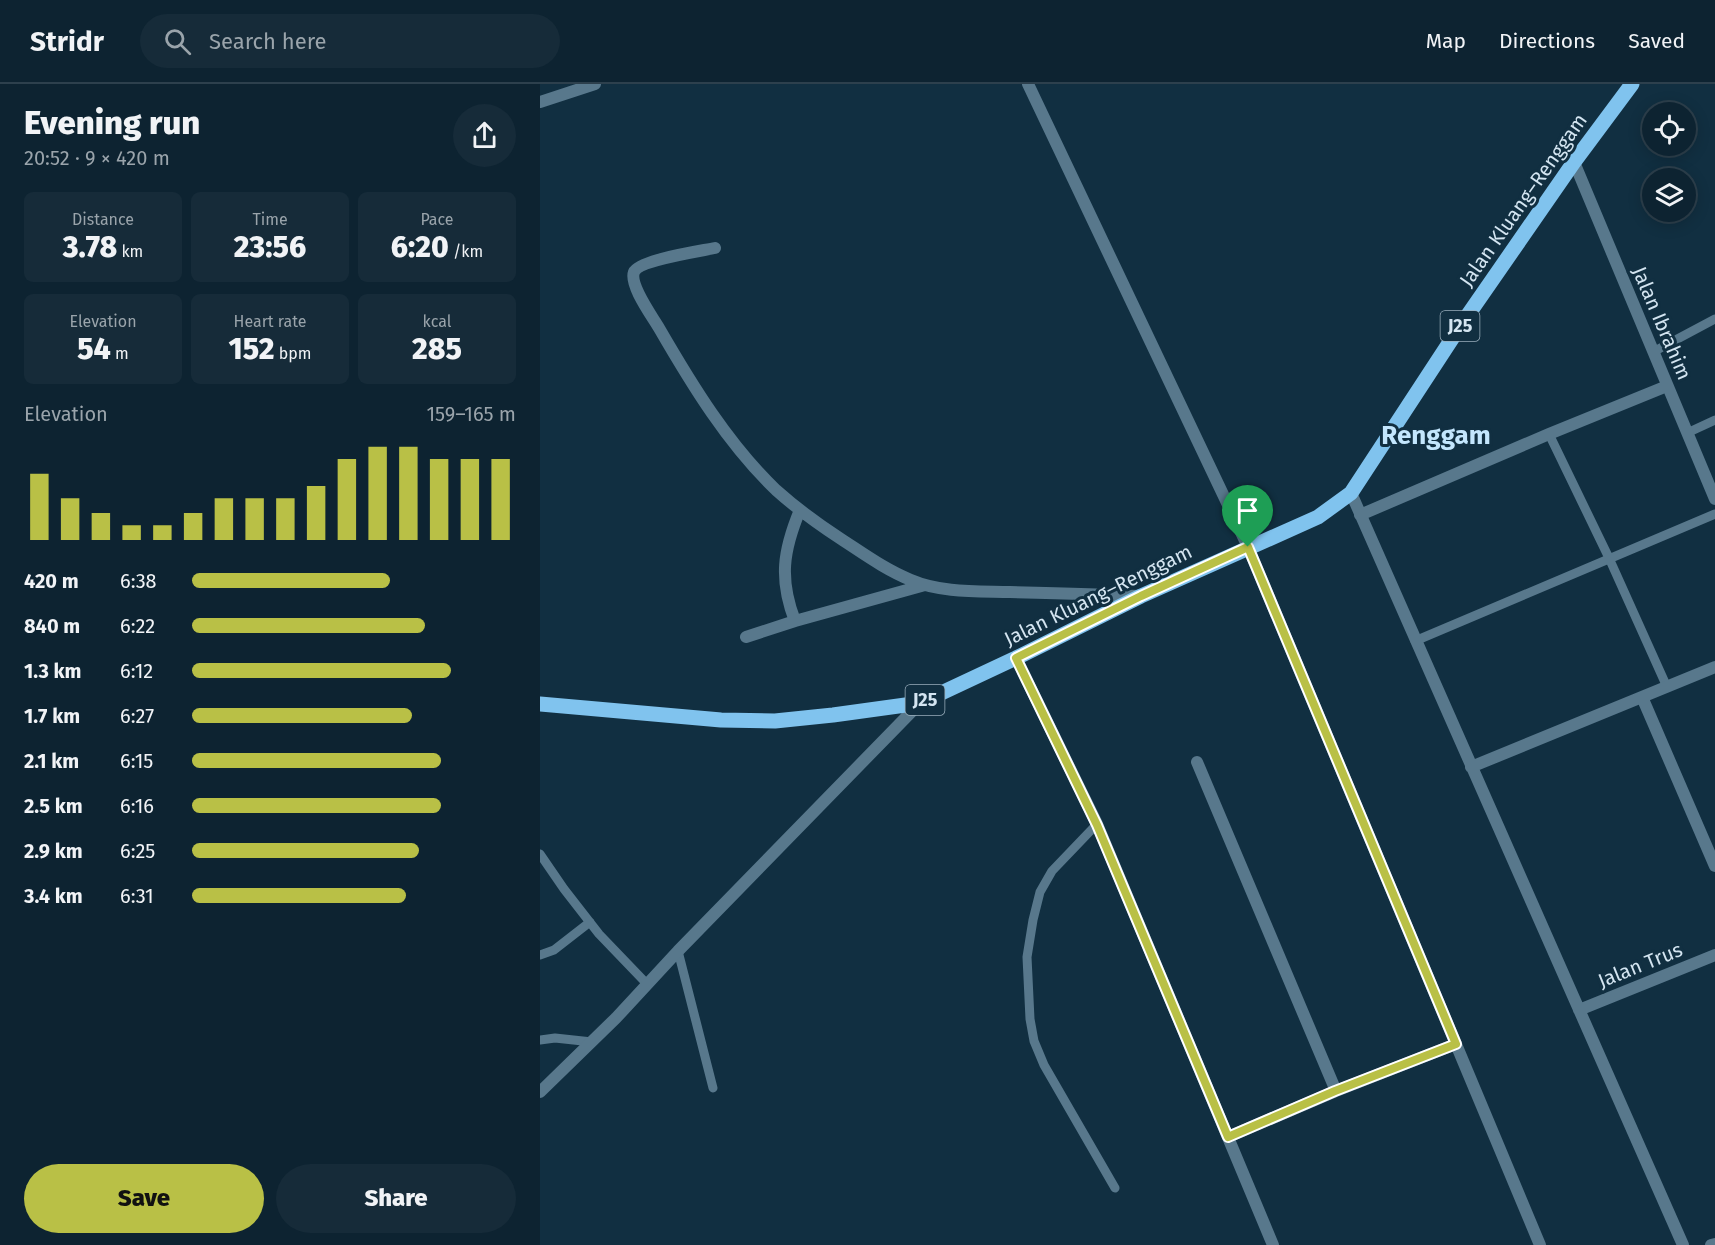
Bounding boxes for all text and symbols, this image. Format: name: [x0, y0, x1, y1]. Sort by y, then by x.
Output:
search box: [140, 14, 560, 68]
text: Stridr: [30, 25, 104, 58]
icon: search: [161, 25, 194, 58]
text: Search here: [209, 28, 327, 55]
text: Map: [1426, 28, 1466, 54]
text: Directions: [1499, 28, 1595, 54]
text: Saved: [1628, 28, 1685, 54]
map controls: [1642, 102, 1696, 222]
button: locate: [1642, 102, 1696, 156]
text: Evening run: [24, 103, 200, 143]
button: share: [453, 104, 516, 167]
street label: Jalan Kluang–Renggam: [1454, 109, 1592, 291]
text: 20:52 · 9 × 420 m: [24, 146, 170, 170]
button: layers: [1642, 168, 1696, 222]
text: Distance: [72, 210, 134, 229]
text: Time: [252, 210, 288, 229]
text: Pace: [420, 210, 454, 229]
text: 3.78: [63, 229, 117, 265]
text: 23:56: [234, 229, 306, 265]
text: 6:20: [391, 229, 449, 265]
text: km: [117, 242, 143, 261]
text: /km: [449, 242, 483, 261]
street label: Jalan Ibrahim: [1627, 263, 1697, 383]
road number: J25: [1440, 311, 1480, 341]
text: Elevation: [69, 312, 137, 331]
text: Heart rate: [234, 312, 306, 331]
text: kcal: [423, 312, 451, 331]
text: 54: [77, 331, 111, 367]
text: 152: [229, 331, 274, 367]
text: 285: [412, 331, 462, 367]
text: m: [111, 344, 129, 363]
text: bpm: [274, 344, 311, 363]
text: Elevation: [24, 402, 108, 426]
text: 159–165 m: [426, 402, 516, 426]
district label: Renggam: [1381, 420, 1491, 451]
pin: [1222, 485, 1273, 547]
icon: arrive: [1231, 494, 1264, 527]
street label: Jalan Kluang–Renggam: [1000, 539, 1196, 651]
text: 420 m: [24, 569, 79, 593]
text: 6:38: [120, 569, 157, 593]
text: 840 m: [24, 614, 80, 638]
text: 6:22: [120, 614, 155, 638]
text: 1.3 km: [24, 659, 81, 683]
text: 6:12: [120, 659, 153, 683]
road number: J25: [906, 685, 944, 715]
text: 1.7 km: [24, 704, 80, 728]
text: 6:27: [120, 704, 154, 728]
text: 2.1 km: [24, 749, 79, 773]
text: 6:15: [120, 749, 153, 773]
text: 2.5 km: [24, 794, 83, 818]
text: 6:16: [120, 794, 154, 818]
text: 2.9 km: [24, 839, 83, 863]
text: 6:25: [120, 839, 155, 863]
text: 3.4 km: [24, 884, 83, 908]
text: 6:31: [120, 884, 154, 908]
street label: Jalan Trus: [1594, 937, 1686, 993]
button: Save: [24, 1164, 264, 1233]
button: Share: [276, 1164, 516, 1233]

